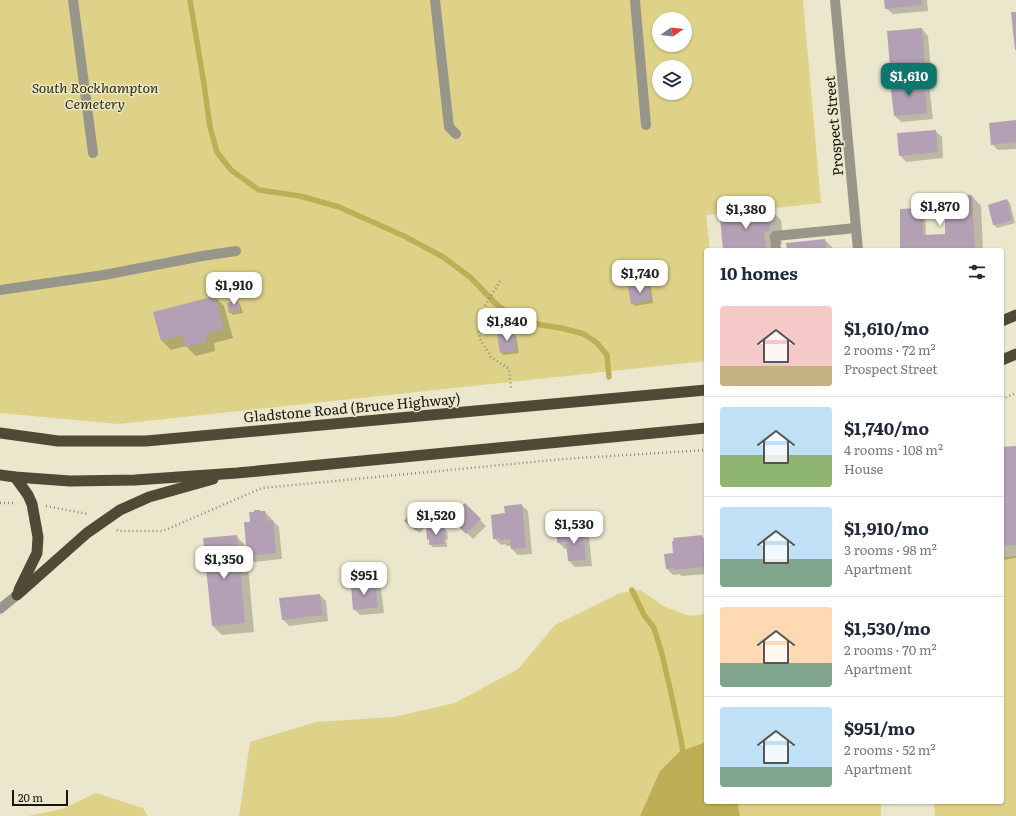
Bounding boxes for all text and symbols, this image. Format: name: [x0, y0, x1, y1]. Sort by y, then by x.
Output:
north arrow: [652, 12, 692, 52]
map controls: [652, 12, 692, 100]
button: layers: [652, 60, 692, 100]
pin: $1,610: [876, 63, 942, 97]
text: $1,610: [890, 66, 928, 85]
street label: Prospect Street: [819, 75, 847, 177]
park label: South Rockhampton Cemetery: [32, 77, 159, 113]
pin: $1,870: [907, 193, 973, 227]
pin: $1,380: [713, 196, 779, 230]
text: $1,870: [920, 196, 960, 215]
text: $1,380: [726, 199, 766, 218]
pin: $1,740: [607, 260, 673, 294]
text: 10 homes: [720, 260, 798, 285]
icon: filters: [966, 261, 988, 283]
text: $1,740: [621, 263, 659, 282]
pin: $1,910: [201, 272, 267, 306]
text: $1,910: [215, 275, 253, 294]
pin: $1,840: [474, 308, 540, 342]
text: $1,840: [487, 311, 527, 330]
text: $1,610/mo: [844, 315, 929, 340]
icon: home: [752, 322, 800, 370]
text: 2 rooms · 72 m²: [844, 340, 936, 359]
text: Prospect Street: [844, 359, 937, 378]
street label: Gladstone Road (Bruce Highway): [243, 388, 461, 426]
text: $1,740/mo: [844, 415, 929, 440]
icon: home: [752, 423, 800, 471]
text: 4 rooms · 108 m²: [844, 440, 943, 459]
text: House: [844, 459, 883, 478]
pin: $1,520: [403, 502, 469, 536]
text: $1,520: [416, 505, 456, 524]
pin: $1,530: [541, 511, 607, 545]
text: $1,530: [554, 514, 594, 533]
text: $1,910/mo: [844, 515, 929, 540]
icon: home: [752, 523, 800, 571]
text: 3 rooms · 98 m²: [844, 540, 937, 559]
pin: $1,350: [191, 546, 257, 580]
text: $1,350: [204, 549, 244, 568]
text: Apartment: [844, 559, 912, 578]
pin: $951: [340, 562, 388, 596]
text: $951: [350, 565, 378, 584]
text: $1,530/mo: [844, 615, 931, 640]
icon: home: [752, 623, 800, 671]
text: 2 rooms · 70 m²: [844, 640, 937, 659]
text: Apartment: [844, 659, 912, 678]
text: $951/mo: [844, 715, 915, 740]
icon: home: [752, 723, 800, 771]
text: 2 rooms · 52 m²: [844, 740, 936, 759]
text: Apartment: [844, 759, 912, 778]
scale bar: [12, 788, 68, 807]
text: 20 m: [18, 789, 43, 805]

